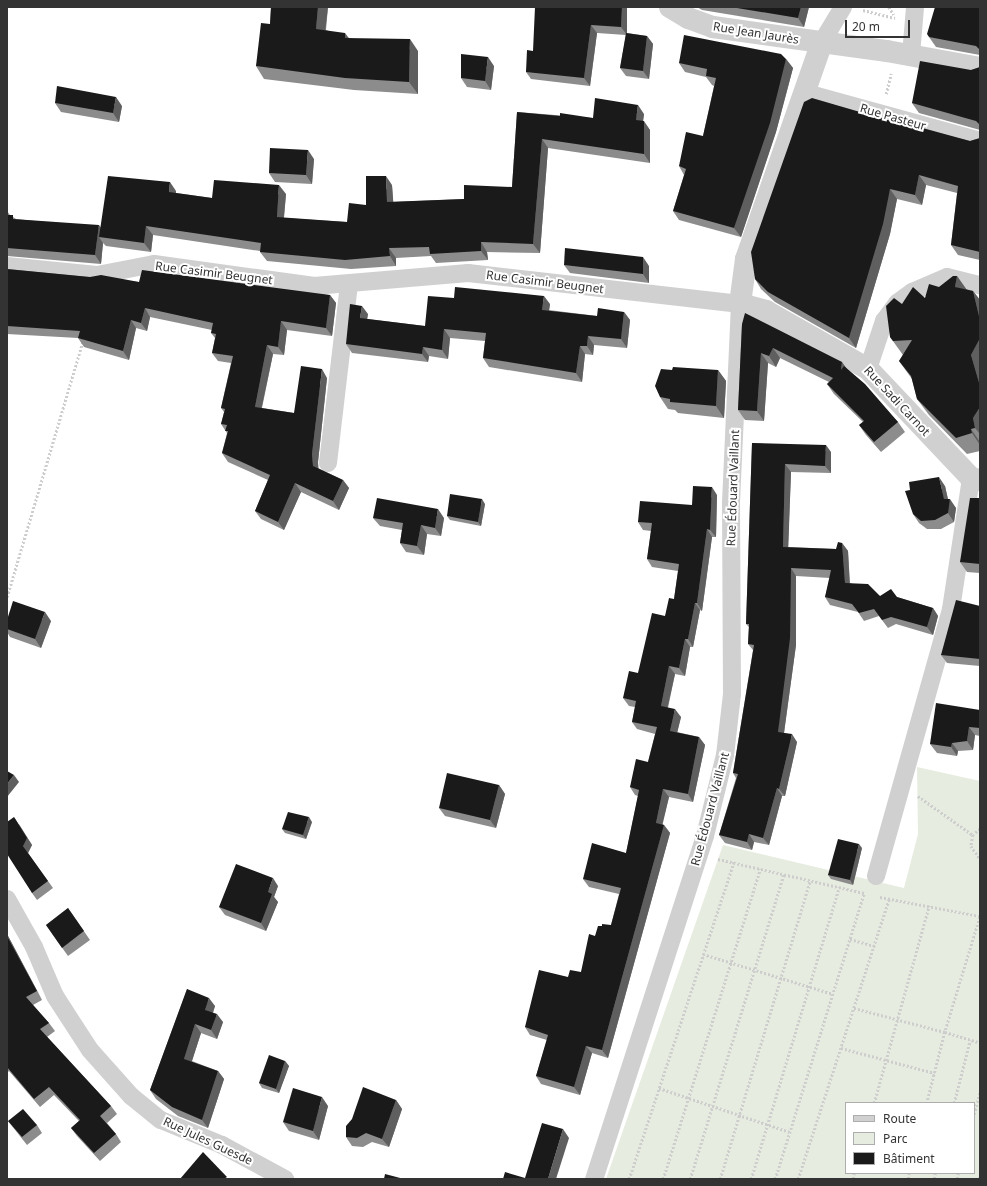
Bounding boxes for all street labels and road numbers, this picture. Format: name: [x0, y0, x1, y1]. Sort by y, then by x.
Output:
street label: Rue Jean Jaurès: [712, 19, 800, 47]
street label: Rue Pasteur: [858, 101, 928, 133]
street label: Rue Casimir Beugnet: [154, 259, 274, 287]
street label: Rue Casimir Beugnet: [485, 268, 605, 296]
street label: Rue Sadi Carnot: [861, 363, 933, 439]
street label: Rue Édouard Vaillant: [724, 429, 742, 547]
street label: Rue Édouard Vaillant: [688, 751, 732, 867]
street label: Rue Jules Guesde: [161, 1114, 255, 1168]

